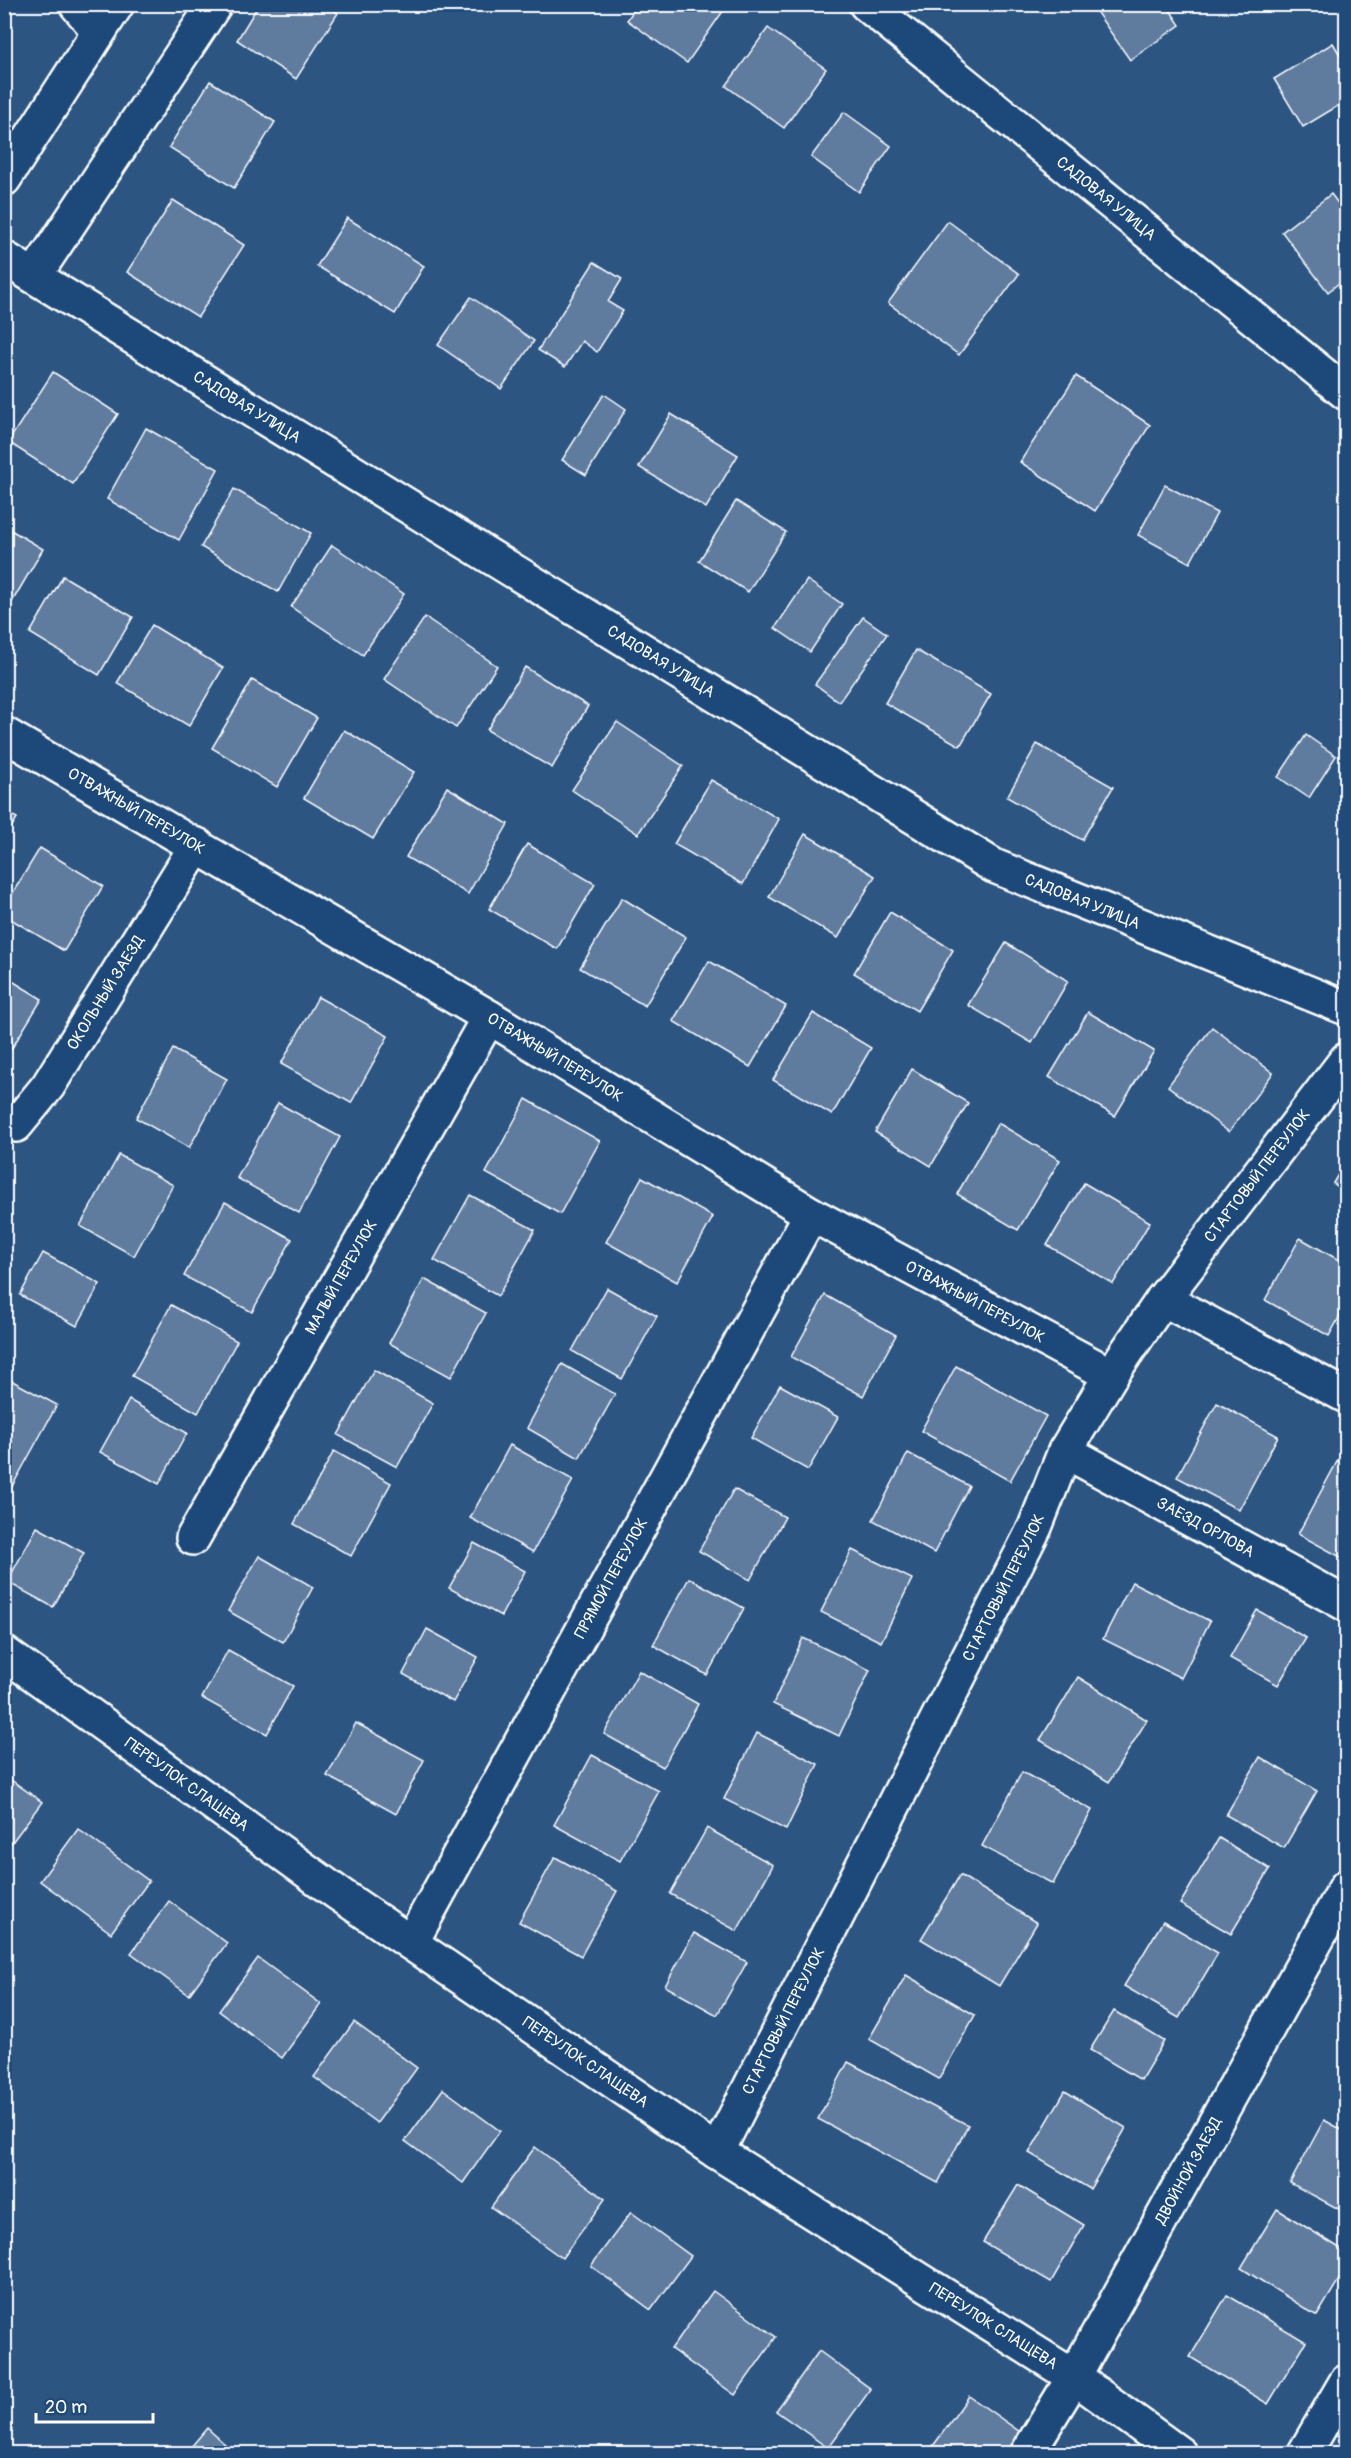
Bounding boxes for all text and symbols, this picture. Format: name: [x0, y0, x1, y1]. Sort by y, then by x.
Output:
street label: САДОВАЯ УЛИЦА: [1052, 152, 1160, 245]
street label: САДОВАЯ УЛИЦА: [189, 366, 304, 448]
street label: САДОВАЯ УЛИЦА: [603, 621, 719, 702]
street label: ОТВАЖНЫЙ ПЕРЕУЛОК: [64, 763, 208, 859]
street label: САДОВАЯ УЛИЦА: [1022, 869, 1143, 934]
street label: ОКОЛЬНЫЙ ЗАЕЗД: [63, 932, 149, 1054]
street label: ОТВАЖНЫЙ ПЕРЕУЛОК: [483, 1008, 627, 1107]
street label: СТАРТОВЫЙ ПЕРЕУЛОК: [1200, 1105, 1315, 1246]
street label: МАЛЫЙ ПЕРЕУЛОК: [301, 1216, 382, 1338]
street label: ОТВАЖНЫЙ ПЕРЕУЛОК: [902, 1256, 1048, 1348]
street label: ЗАЕЗД ОРЛОВА: [1153, 1493, 1258, 1562]
street label: СТАРТОВЫЙ ПЕРЕУЛОК: [958, 1511, 1049, 1665]
street label: ПРЯМОЙ ПЕРЕУЛОК: [570, 1515, 652, 1642]
street label: ПЕРЕУЛОК СЛАЩЕВА: [121, 1733, 253, 1836]
street label: СТАРТОВЫЙ ПЕРЕУЛОК: [738, 1944, 829, 2098]
street label: ПЕРЕУЛОК СЛАЩЕВА: [519, 2012, 652, 2112]
street label: ДВОЙНОЙ ЗАЕЗД: [1150, 2113, 1226, 2229]
street label: ПЕРЕУЛОК СЛАЩЕВА: [925, 2278, 1061, 2374]
scale bar: [36, 2386, 153, 2424]
text: 20 m: [45, 2396, 87, 2419]

